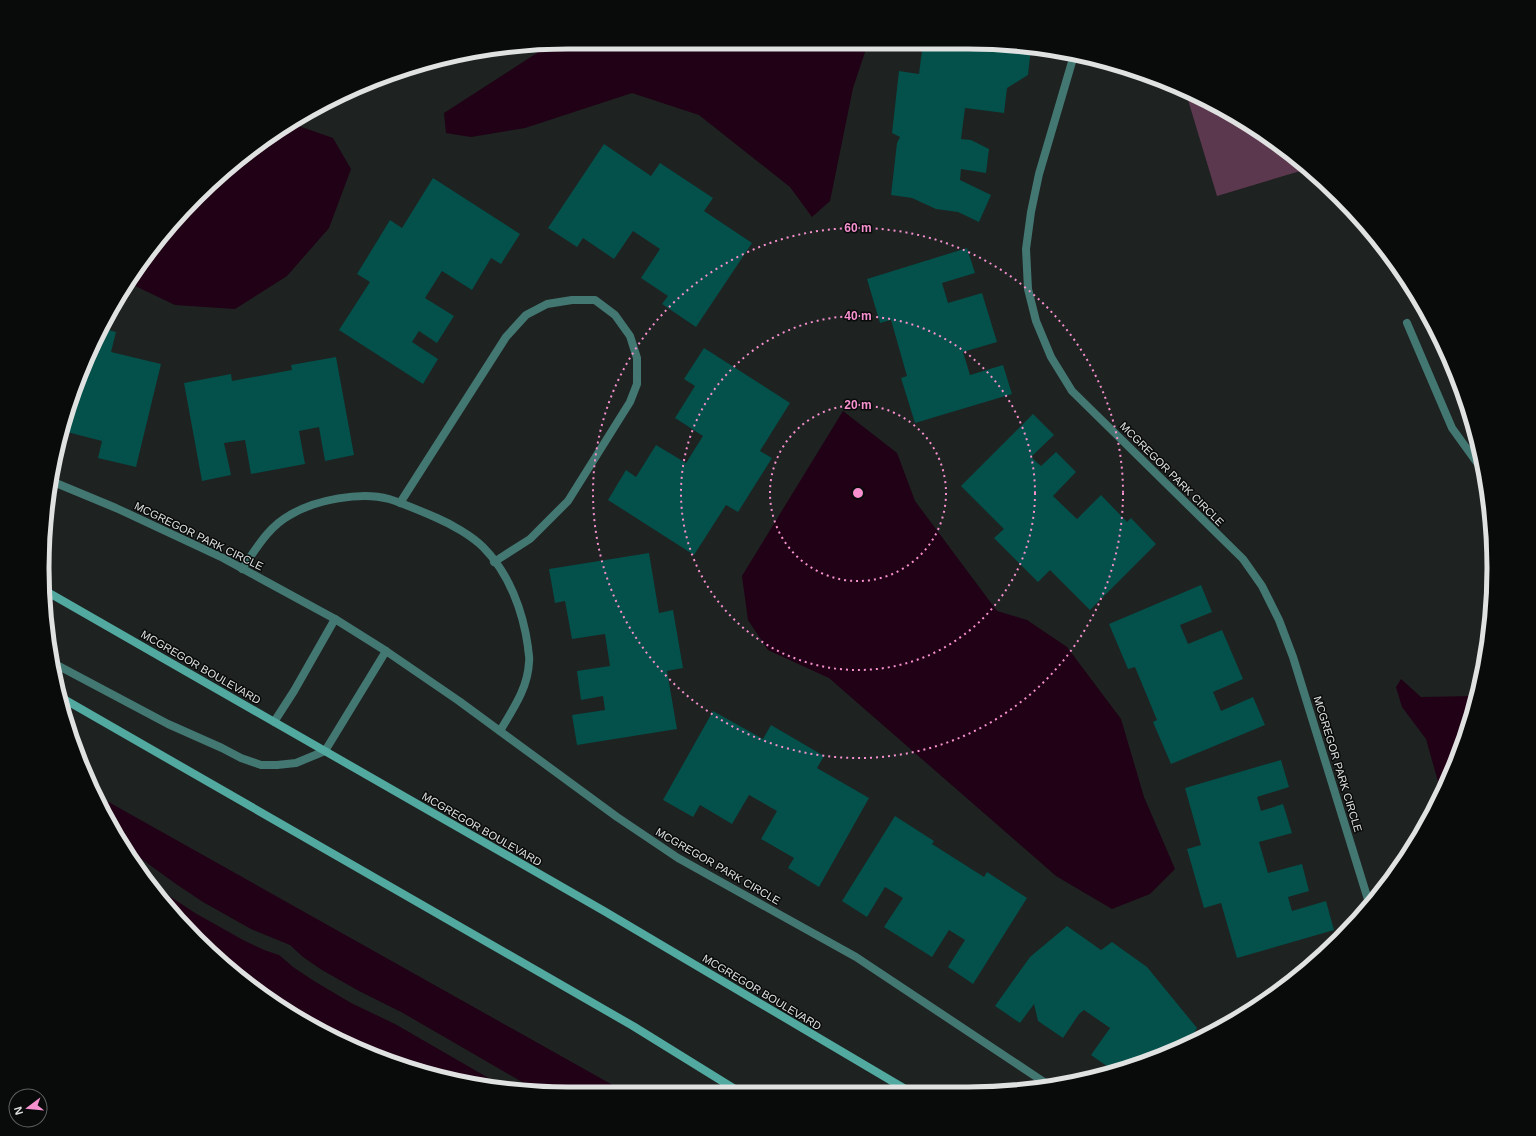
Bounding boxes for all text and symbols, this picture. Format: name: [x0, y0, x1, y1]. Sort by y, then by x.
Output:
text: 60 m: [844, 221, 872, 235]
text: 40 m: [844, 309, 872, 323]
text: 20 m: [844, 398, 872, 412]
street label: MCGREGOR PARK CIRCLE: [1118, 420, 1226, 528]
centre of rings: [851, 486, 865, 500]
street label: MCGREGOR PARK CIRCLE: [133, 500, 265, 572]
street label: MCGREGOR BOULEVARD: [139, 628, 263, 706]
street label: MCGREGOR PARK CIRCLE: [1312, 695, 1364, 833]
street label: MCGREGOR BOULEVARD: [420, 790, 544, 868]
street label: MCGREGOR PARK CIRCLE: [654, 825, 782, 907]
street label: MCGREGOR BOULEVARD: [701, 952, 823, 1032]
north arrow: [8, 1088, 48, 1128]
text: N: [12, 1105, 25, 1116]

